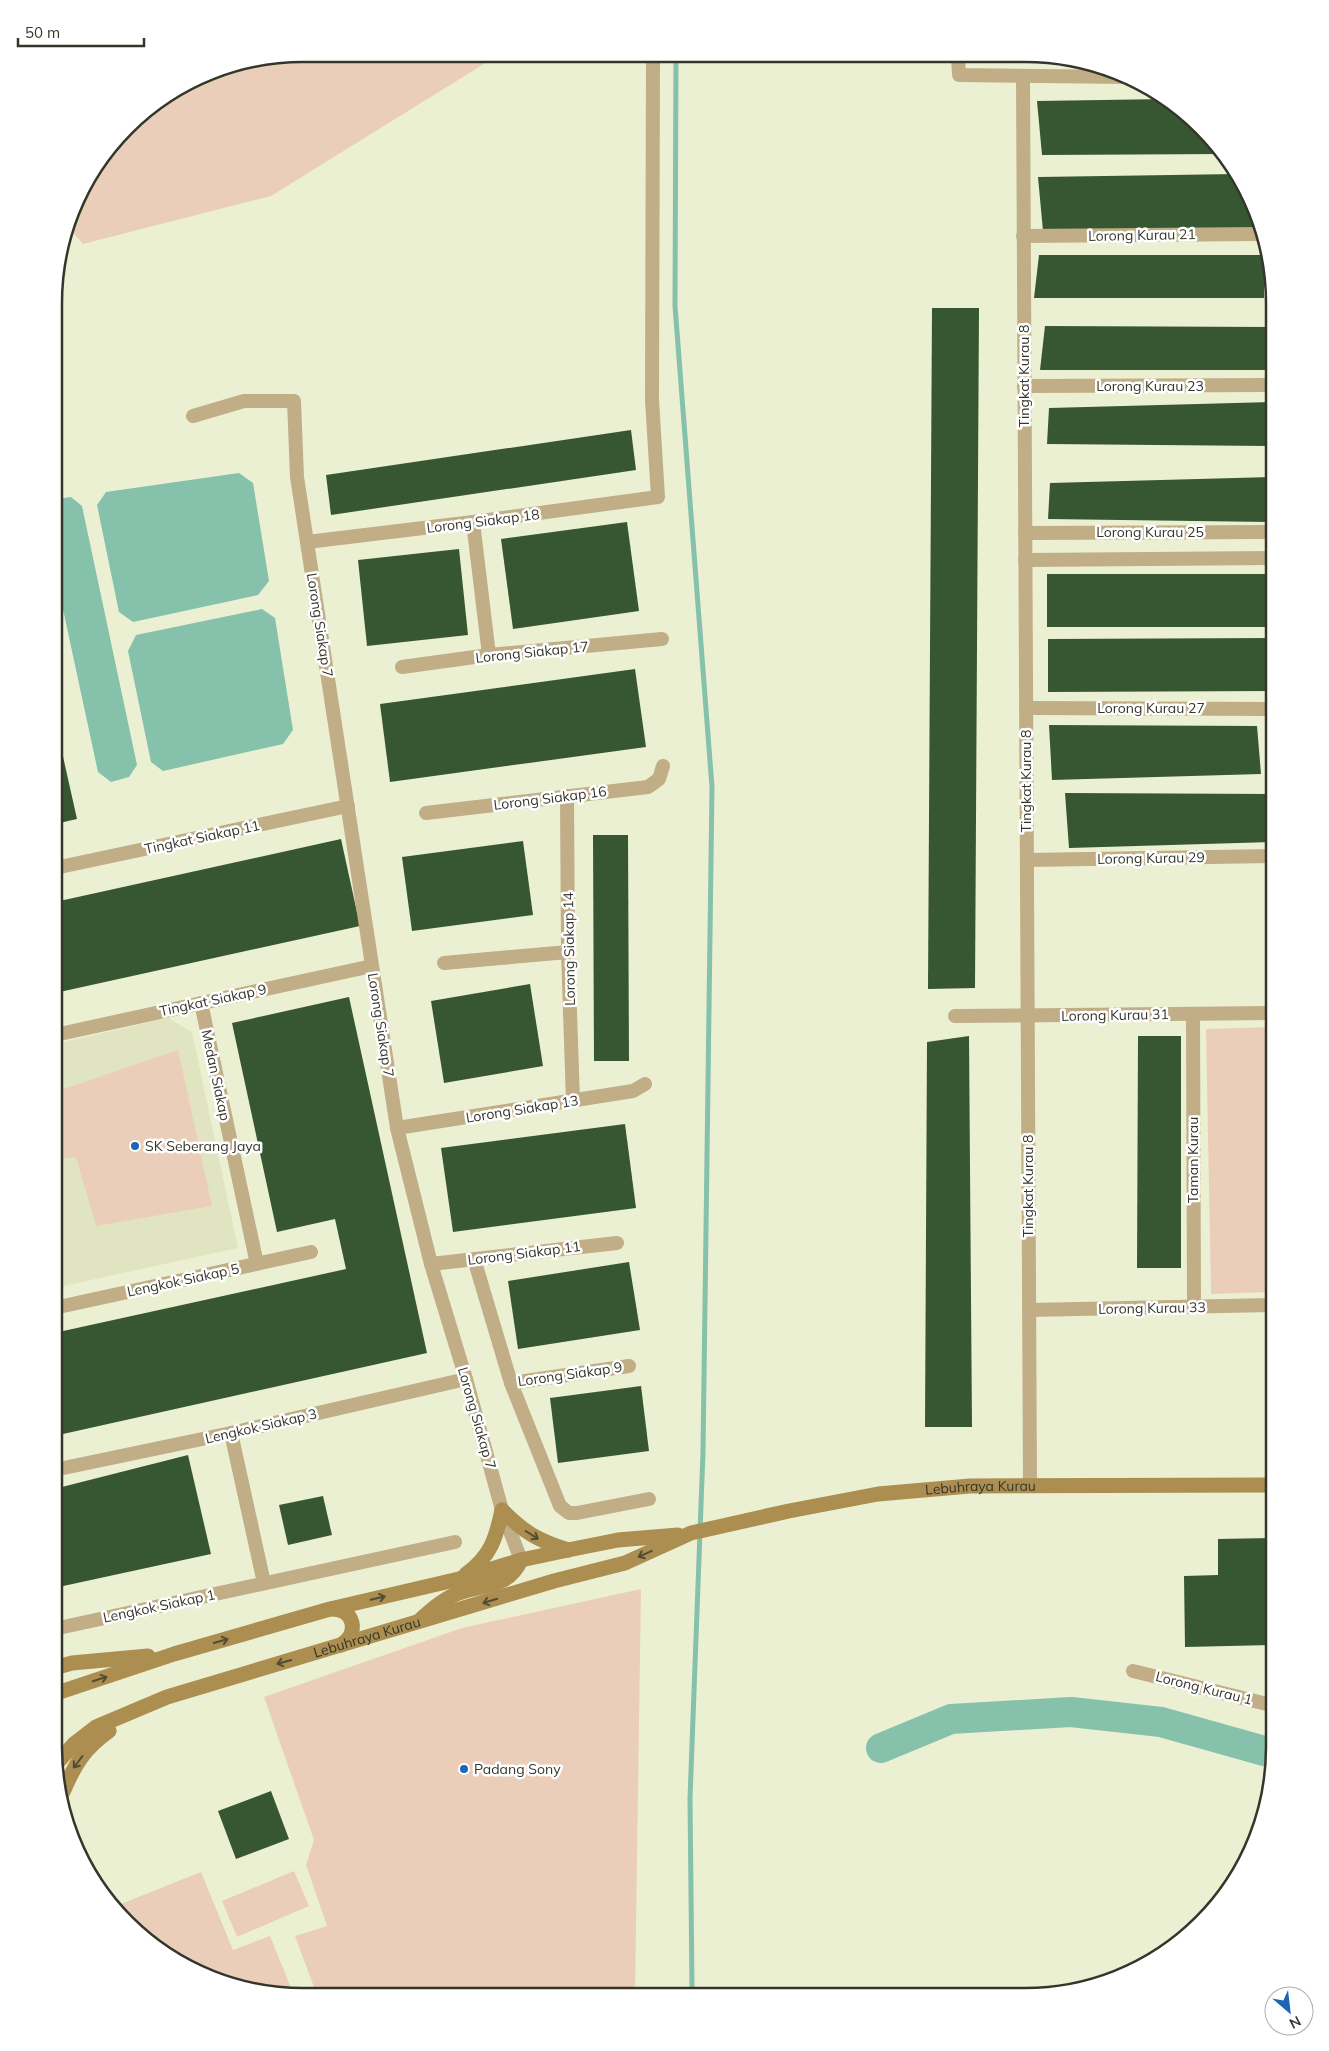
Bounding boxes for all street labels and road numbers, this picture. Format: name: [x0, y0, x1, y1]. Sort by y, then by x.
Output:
street label: Lorong Kurau 21: [1088, 225, 1196, 245]
street label: Tingkat Kurau 8: [1015, 325, 1033, 427]
street label: Lorong Kurau 23: [1096, 377, 1204, 395]
street label: Lorong Siakap 18: [425, 505, 541, 537]
street label: Lorong Kurau 25: [1096, 523, 1204, 541]
street label: Lorong Siakap 7: [303, 572, 337, 678]
street label: Lorong Siakap 17: [475, 637, 589, 667]
street label: Lorong Kurau 27: [1097, 699, 1205, 717]
street label: Tingkat Kurau 8: [1017, 730, 1035, 832]
street label: Lorong Siakap 16: [492, 782, 608, 814]
street label: Tingkat Siakap 11: [143, 816, 261, 858]
street label: Lorong Kurau 29: [1097, 848, 1205, 868]
street label: Lorong Siakap 14: [559, 891, 579, 1006]
street label: Lorong Siakap 7: [364, 972, 398, 1078]
street label: Tingkat Siakap 9: [158, 980, 268, 1020]
street label: Lorong Kurau 31: [1061, 1005, 1169, 1025]
street label: Medan Siakap: [198, 1028, 234, 1122]
street label: Lorong Siakap 13: [464, 1091, 580, 1127]
street label: Taman Kurau: [1184, 1117, 1202, 1203]
street label: Tingkat Kurau 8: [1019, 1135, 1037, 1237]
street label: Lorong Siakap 11: [466, 1237, 582, 1269]
street label: Lengkok Siakap 5: [125, 1259, 241, 1301]
street label: Lorong Kurau 33: [1098, 1298, 1206, 1318]
street label: Lorong Siakap 9: [517, 1358, 623, 1390]
street label: Lorong Siakap 7: [454, 1365, 500, 1471]
street label: Lengkok Siakap 3: [203, 1404, 319, 1448]
street label: Lebuhraya Kurau: [924, 1477, 1036, 1499]
street label: Lengkok Siakap 1: [101, 1585, 217, 1627]
street label: Lebuhraya Kurau: [311, 1613, 423, 1662]
street label: Lorong Kurau 1: [1154, 1667, 1254, 1709]

